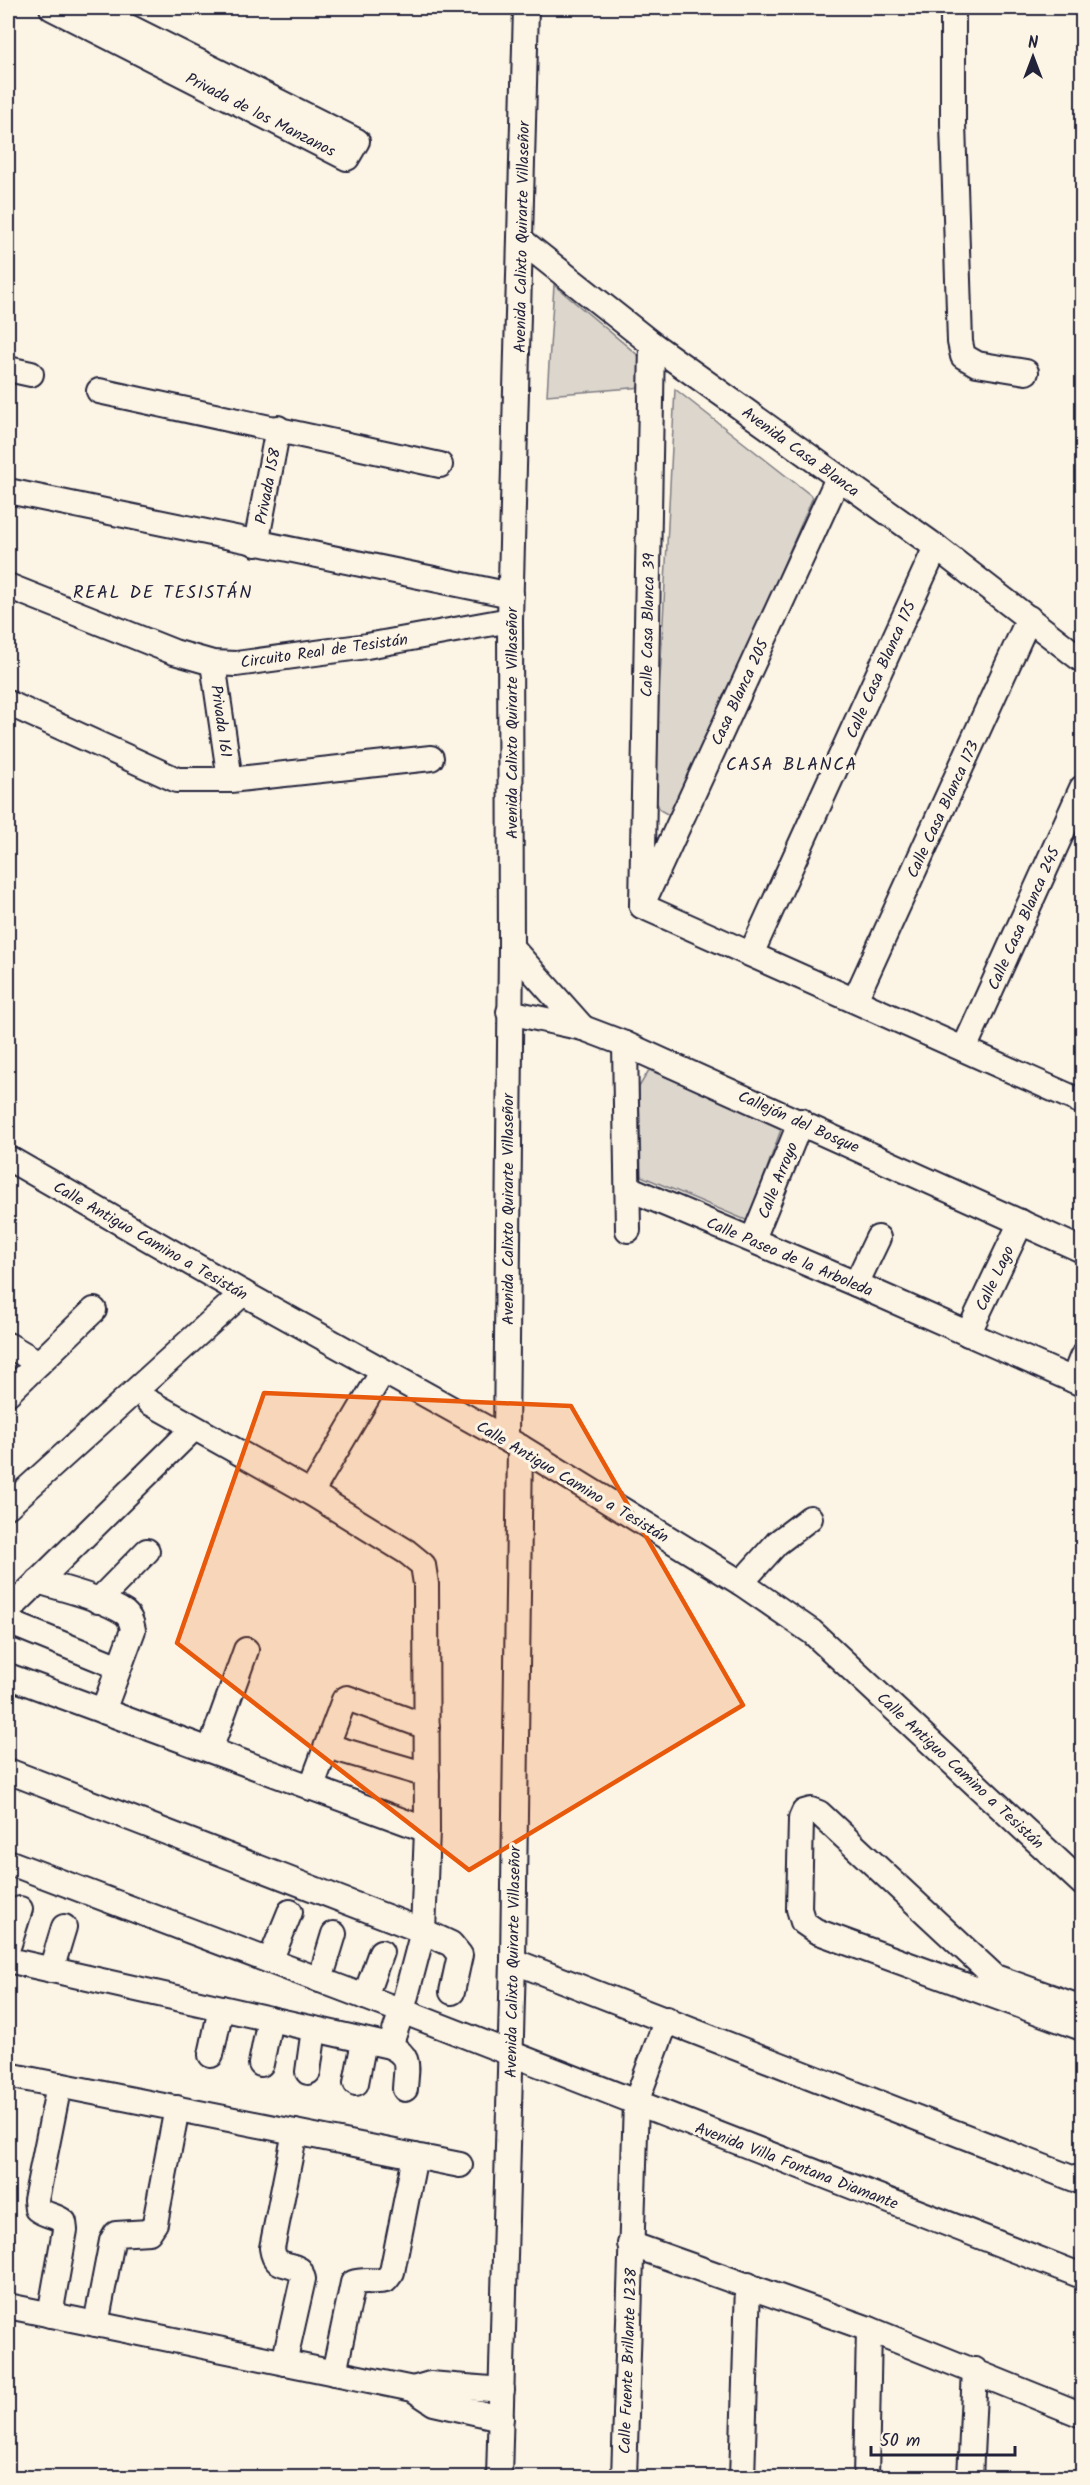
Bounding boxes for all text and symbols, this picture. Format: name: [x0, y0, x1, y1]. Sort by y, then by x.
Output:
north arrow: [1003, 27, 1063, 87]
text: N: [1028, 31, 1038, 56]
street label: Privada de los Manzanos: [181, 67, 340, 164]
street label: Avenida Calixto Quirarte Villaseñor: [508, 119, 537, 353]
street label: Avenida Casa Blanca: [736, 401, 864, 504]
street label: Privada 158: [249, 446, 288, 527]
street label: Calle Casa Blanca 39: [635, 552, 662, 697]
district label: REAL DE TESISTÁN: [73, 579, 253, 608]
street label: Calle Casa Blanca 175: [840, 595, 924, 743]
street label: Avenida Calixto Quirarte Villaseñor: [500, 605, 525, 839]
street label: Circuito Real de Tesistán: [239, 627, 409, 676]
street label: Casa Blanca 205: [705, 634, 777, 750]
street label: Privada 161: [203, 683, 238, 759]
street label: Calle Casa Blanca 173: [901, 737, 986, 882]
district label: CASA BLANCA: [726, 751, 858, 780]
street label: Calle Casa Blanca 245: [982, 842, 1068, 994]
street label: Callejón del Bosque: [734, 1084, 863, 1160]
street label: Avenida Calixto Quirarte Villaseñor: [496, 1091, 521, 1325]
street label: Calle Arroyo: [752, 1138, 805, 1223]
street label: Calle Antiguo Camino a Tesistán: [48, 1175, 252, 1307]
street label: Calle Paseo de la Arboleda: [702, 1211, 877, 1304]
street label: Calle Lago: [969, 1242, 1021, 1315]
street label: Calle Antiguo Camino a Tesistán: [471, 1415, 673, 1550]
street label: Calle Antiguo Camino a Tesistán: [871, 1687, 1049, 1856]
street label: Avenida Calixto Quirarte Villaseñor: [499, 1844, 528, 2078]
street label: Avenida Villa Fontana Diamante: [691, 2116, 902, 2217]
street label: Calle Fuente Brillante 1238: [613, 2267, 644, 2455]
scale bar: [871, 2419, 1015, 2457]
text: 50 m: [880, 2427, 920, 2456]

